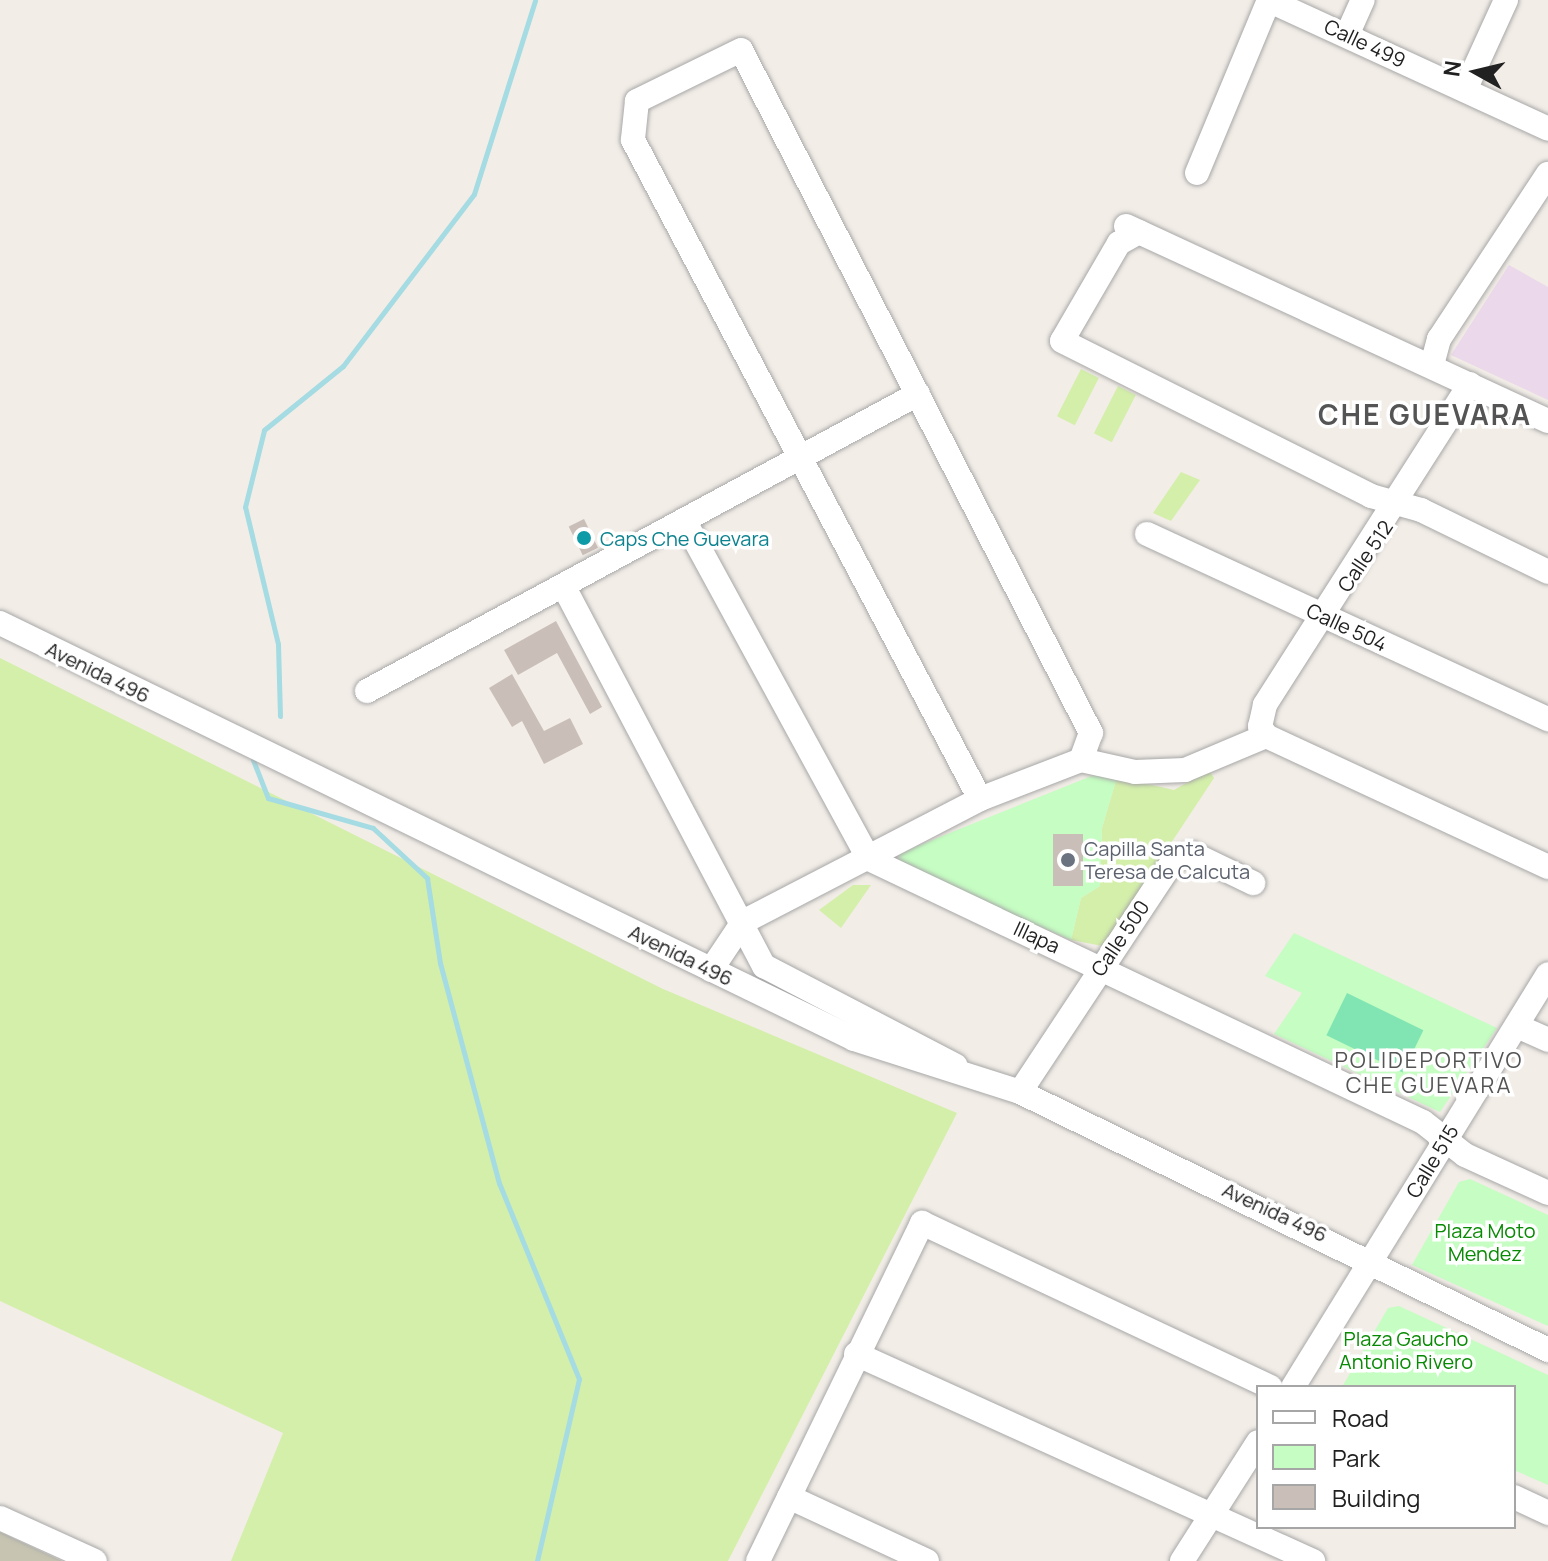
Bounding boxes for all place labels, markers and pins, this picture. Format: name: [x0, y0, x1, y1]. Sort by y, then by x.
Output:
place label: Caps Che Guevara: [600, 526, 769, 550]
marker: Caps Che Guevara: [575, 529, 593, 547]
place label: Capilla Santa Teresa de Calcuta: [1084, 836, 1250, 883]
marker: Capilla Santa Teresa de Calcuta: [1059, 851, 1077, 869]

